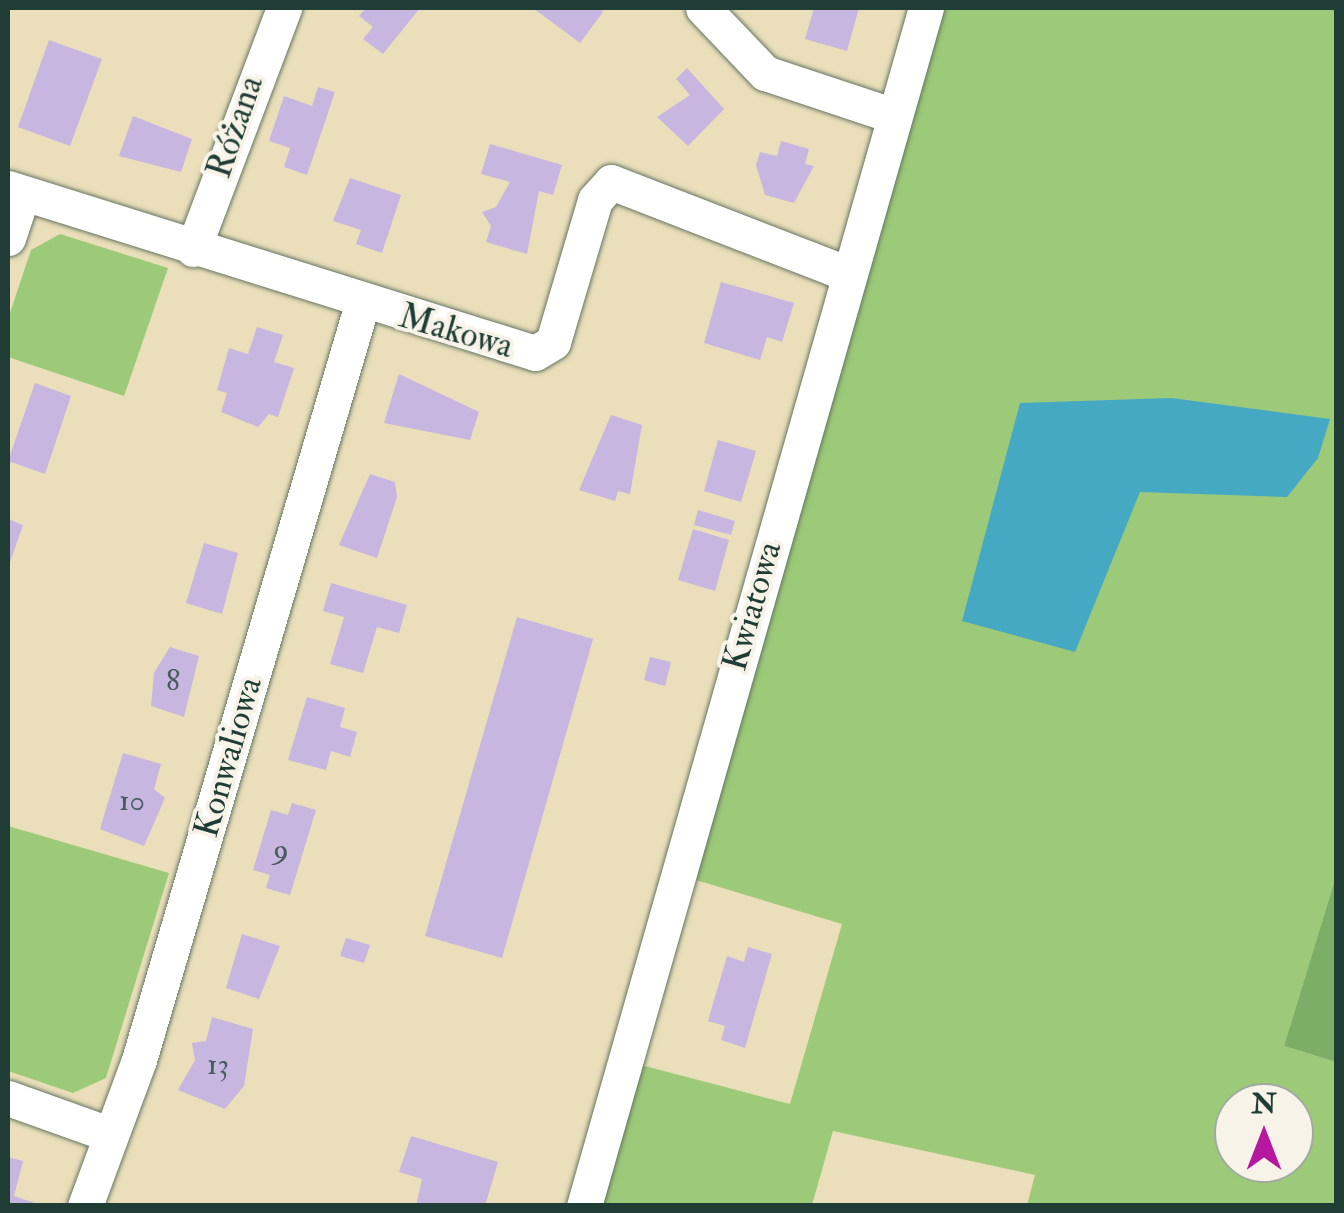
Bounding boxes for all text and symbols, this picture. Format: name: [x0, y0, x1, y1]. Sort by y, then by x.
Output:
street label: Różana: [198, 70, 272, 184]
street label: Makowa: [394, 295, 518, 367]
street label: Kwiatowa: [714, 537, 790, 675]
house number: 8: [166, 663, 180, 699]
street label: Konwaliowa: [185, 672, 271, 842]
house number: 10: [119, 783, 145, 819]
house number: 9: [273, 832, 289, 868]
house number: 13: [207, 1047, 229, 1083]
north arrow: [1214, 1083, 1314, 1183]
text: N: [1251, 1087, 1277, 1122]

